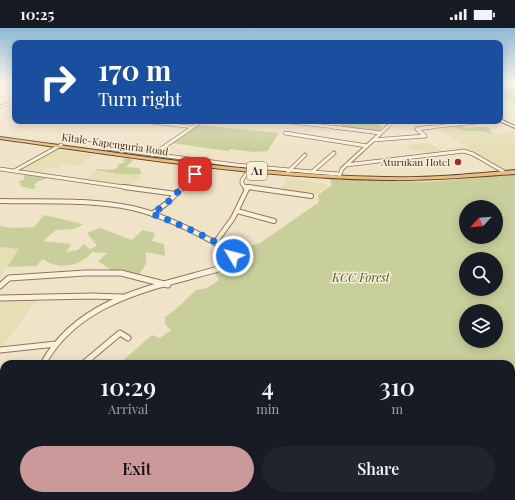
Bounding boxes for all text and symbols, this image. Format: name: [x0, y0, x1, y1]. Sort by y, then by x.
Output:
text: 10:25: [20, 4, 55, 24]
text: 170 m: [98, 51, 171, 88]
icon: right: [32, 56, 84, 108]
text: Turn right: [98, 87, 181, 111]
street label: Kitale-Kapenguria Road: [61, 130, 169, 158]
place label: Aturukan Hotel: [380, 155, 450, 169]
pin: [178, 157, 212, 191]
marker: Aturukan Hotel: [453, 157, 463, 167]
road number: A1: [247, 162, 267, 180]
icon: arrive: [184, 163, 206, 185]
north arrow: [459, 200, 503, 244]
map controls: [459, 200, 503, 348]
position arrow: [212, 235, 254, 277]
button: search: [459, 252, 503, 296]
park label: KCC Forest: [331, 269, 391, 285]
button: layers: [459, 304, 503, 348]
text: 10:29: [100, 370, 156, 402]
text: 4: [262, 370, 274, 402]
text: 310: [379, 370, 415, 402]
text: Arrival: [108, 400, 148, 417]
text: min: [256, 400, 279, 417]
text: m: [391, 400, 403, 417]
button: Exit: [20, 446, 254, 492]
button: Share: [262, 446, 495, 492]

